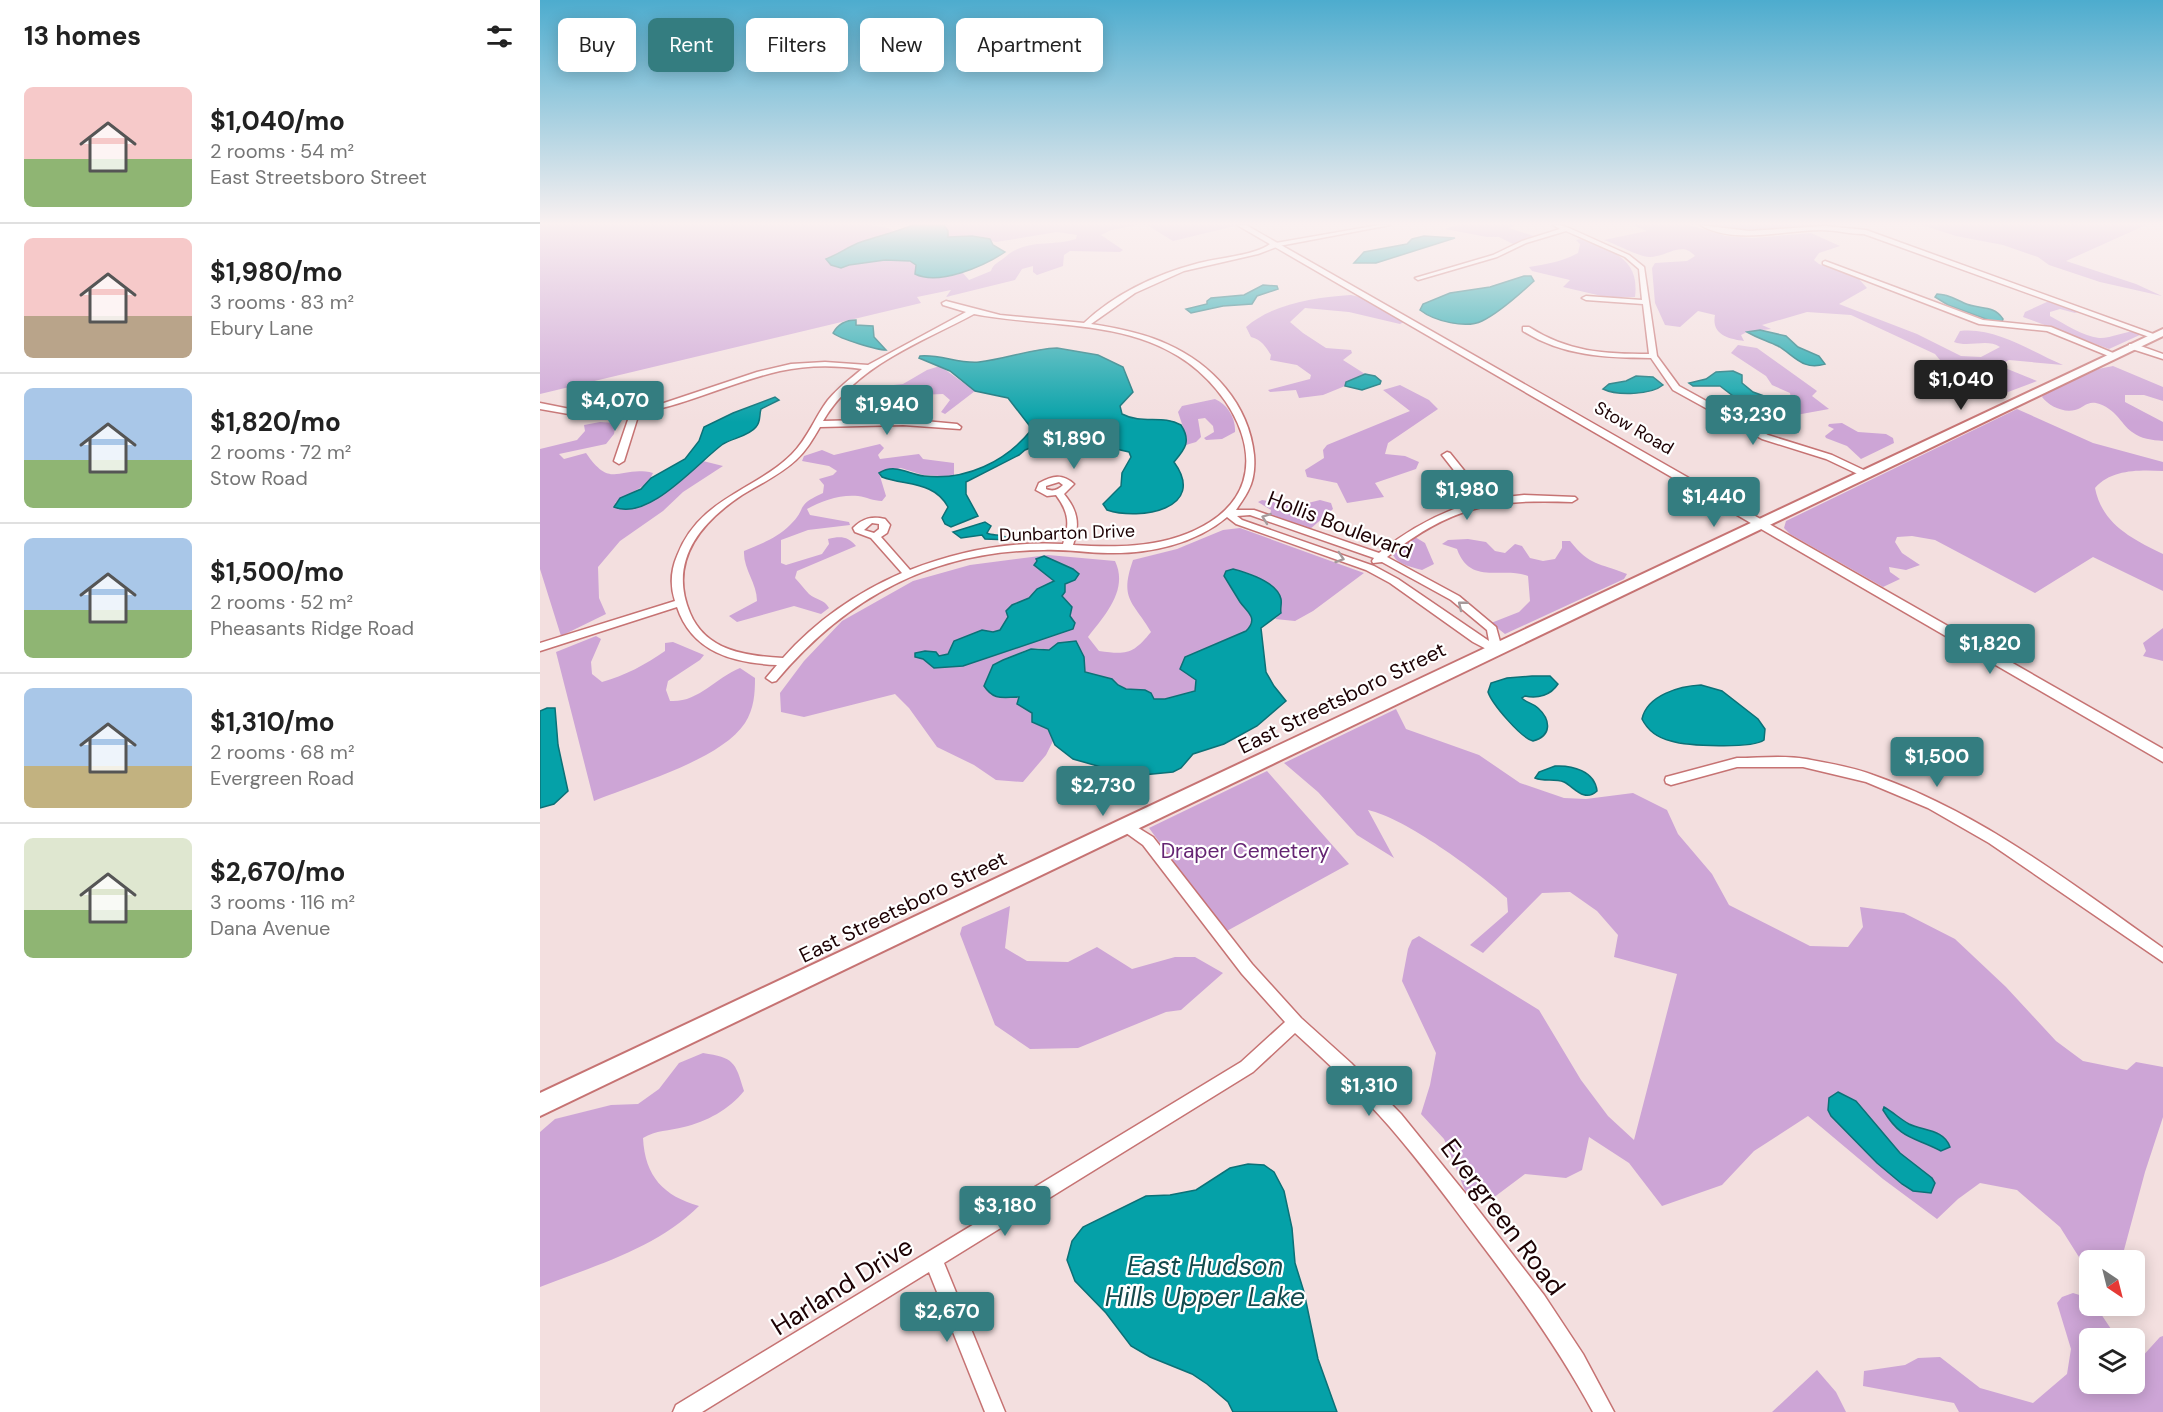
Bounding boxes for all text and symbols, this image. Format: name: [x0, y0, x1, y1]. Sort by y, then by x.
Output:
chip: Buy: [558, 18, 636, 72]
chip: Rent: [648, 18, 734, 72]
chip: Filters: [746, 18, 848, 72]
chip: New: [860, 18, 944, 72]
chip: Apartment: [956, 18, 1103, 72]
text: 13 homes: [24, 19, 141, 53]
icon: filters: [483, 20, 516, 53]
text: $1,040/mo: [210, 104, 345, 138]
icon: home: [72, 111, 144, 183]
text: 2 rooms · 54 m²: [210, 138, 354, 164]
text: East Streetsboro Street: [210, 164, 427, 190]
text: $1,980/mo: [210, 255, 343, 289]
icon: home: [72, 262, 144, 334]
text: 3 rooms · 83 m²: [210, 289, 354, 315]
text: Ebury Lane: [210, 315, 313, 341]
pin: $1,040: [1912, 360, 2010, 411]
text: $1,040: [1928, 366, 1994, 392]
pin: $4,070: [566, 381, 664, 432]
pin: $1,940: [838, 385, 936, 436]
text: $4,070: [581, 387, 649, 413]
text: $1,940: [855, 391, 919, 417]
pin: $3,230: [1704, 395, 1802, 446]
street label: Stow Road: [1590, 396, 1678, 460]
text: $3,230: [1720, 401, 1786, 427]
text: $1,820/mo: [210, 405, 341, 439]
icon: home: [72, 412, 144, 484]
pin: $1,890: [1025, 419, 1123, 470]
text: $1,890: [1042, 425, 1106, 451]
text: 2 rooms · 72 m²: [210, 439, 351, 465]
text: Stow Road: [210, 465, 308, 491]
pin: $1,980: [1418, 470, 1516, 521]
text: $1,980: [1435, 476, 1499, 502]
pin: $1,440: [1665, 477, 1763, 528]
text: $1,440: [1682, 483, 1746, 509]
street label: Hollis Boulevard: [1263, 484, 1417, 566]
one-way arrow: [1261, 512, 1272, 525]
street label: Dunbarton Drive: [999, 519, 1135, 547]
one-way arrow: [1334, 551, 1345, 564]
text: $1,500/mo: [210, 555, 344, 589]
icon: home: [72, 562, 144, 634]
text: 2 rooms · 52 m²: [210, 589, 353, 615]
one-way arrow: [1458, 601, 1469, 612]
text: Pheasants Ridge Road: [210, 615, 414, 641]
pin: $1,820: [1941, 624, 2039, 675]
text: $1,820: [1959, 630, 2021, 656]
street label: East Streetsboro Street: [1234, 635, 1450, 761]
text: $1,310/mo: [210, 705, 335, 739]
icon: home: [72, 712, 144, 784]
pin: $1,500: [1888, 737, 1986, 788]
text: 2 rooms · 68 m²: [210, 739, 355, 765]
text: $1,500: [1905, 743, 1969, 769]
text: Evergreen Road: [210, 765, 354, 791]
pin: $2,730: [1054, 766, 1152, 817]
text: $2,730: [1070, 772, 1136, 798]
park label: Draper Cemetery: [1161, 837, 1330, 865]
street label: East Streetsboro Street: [795, 844, 1011, 970]
text: $2,670/mo: [210, 855, 345, 889]
icon: home: [72, 862, 144, 934]
text: 3 rooms · 116 m²: [210, 889, 355, 915]
text: Dana Avenue: [210, 915, 330, 941]
pin: $1,310: [1320, 1066, 1418, 1117]
text: $1,310: [1340, 1072, 1398, 1098]
street label: Evergreen Road: [1433, 1132, 1573, 1302]
pin: $3,180: [956, 1186, 1054, 1237]
text: $3,180: [973, 1192, 1037, 1218]
street label: Harland Drive: [765, 1229, 919, 1343]
water label: East Hudson Hills Upper Lake: [1105, 1248, 1305, 1314]
north arrow: [2079, 1250, 2145, 1316]
map controls: [2079, 1250, 2145, 1394]
pin: $2,670: [898, 1292, 996, 1343]
text: $2,670: [914, 1298, 980, 1324]
button: layers: [2079, 1328, 2145, 1394]

